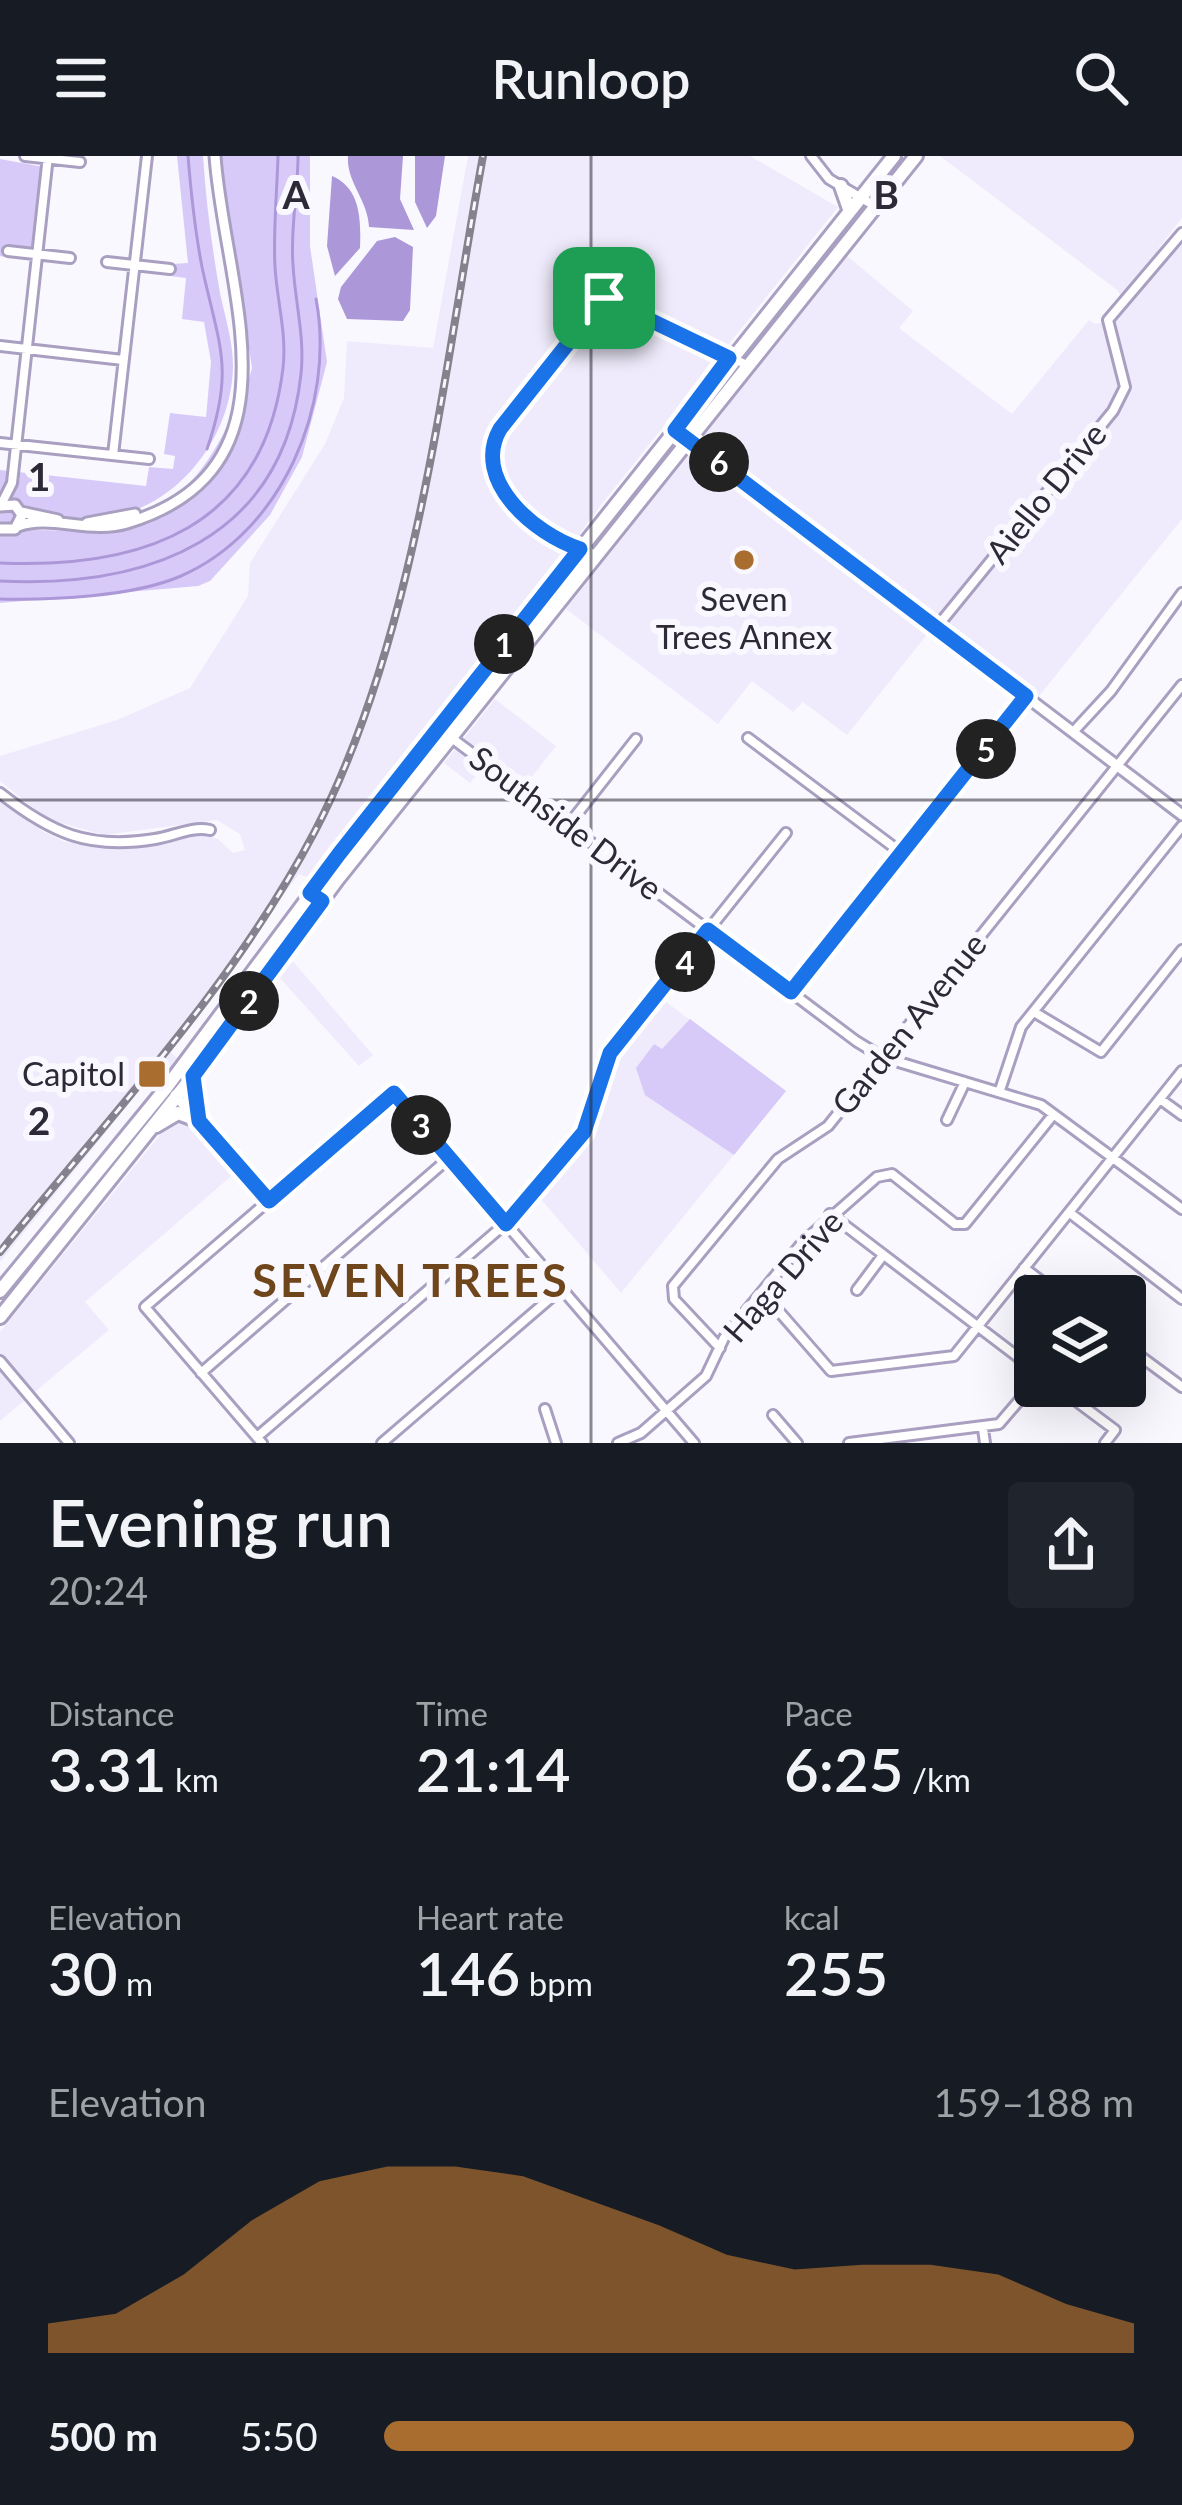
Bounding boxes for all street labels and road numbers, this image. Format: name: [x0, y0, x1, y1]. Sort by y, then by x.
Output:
street label: Aiello Drive: [976, 414, 1114, 571]
street label: Southside Drive: [463, 737, 671, 908]
street label: Garden Avenue: [823, 924, 994, 1122]
street label: Haga Drive: [714, 1201, 850, 1350]

